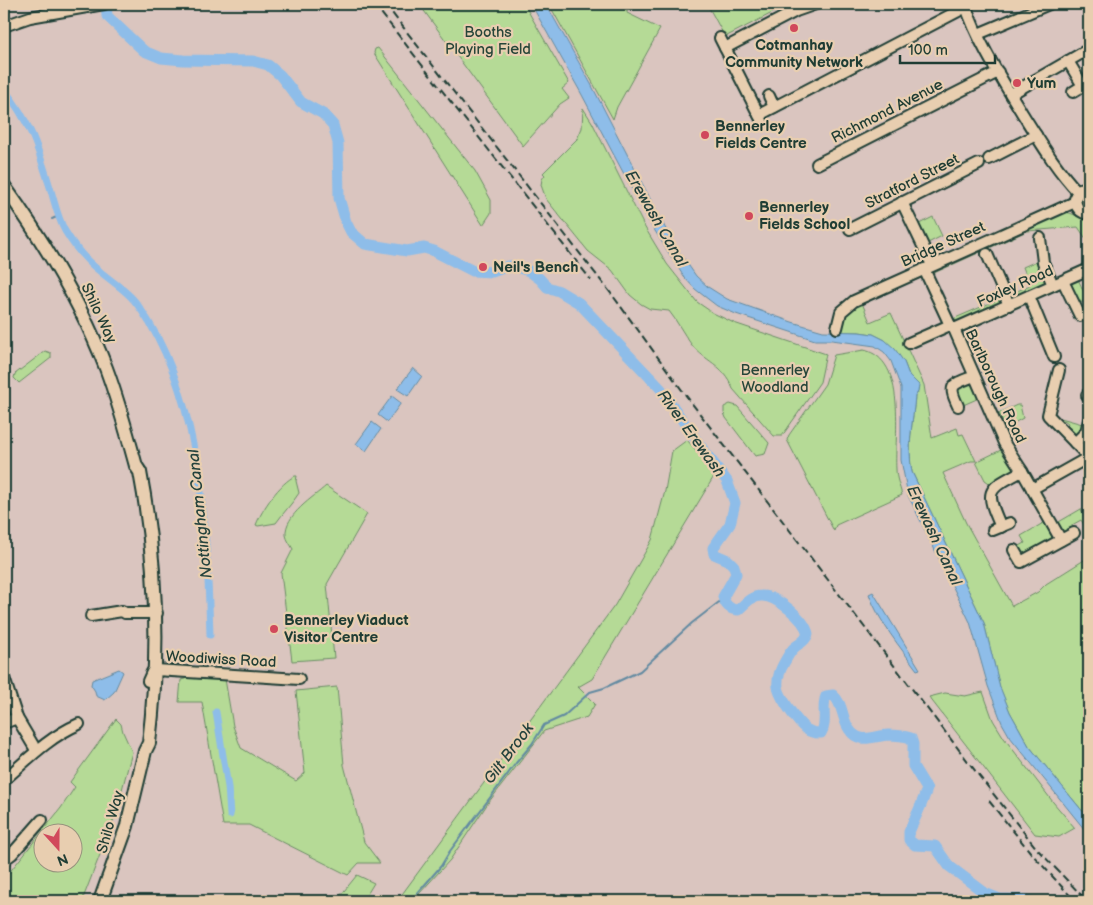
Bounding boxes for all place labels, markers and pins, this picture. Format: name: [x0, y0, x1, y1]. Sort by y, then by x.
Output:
marker: Cotmanhay Community Network: [788, 22, 800, 34]
place label: Cotmanhay Community Network: [725, 36, 863, 72]
place label: Yum: [1027, 74, 1057, 93]
marker: Yum: [1011, 77, 1023, 89]
place label: Bennerley Fields Centre: [715, 117, 807, 153]
marker: Bennerley Fields Centre: [699, 129, 711, 141]
place label: Bennerley Fields School: [759, 198, 850, 234]
marker: Bennerley Fields School: [743, 210, 755, 222]
place label: Neil's Bench: [493, 258, 579, 277]
marker: Neil's Bench: [477, 261, 489, 273]
place label: Bennerley Viaduct Visitor Centre: [284, 611, 408, 647]
marker: Bennerley Viaduct Visitor Centre: [268, 623, 280, 635]

